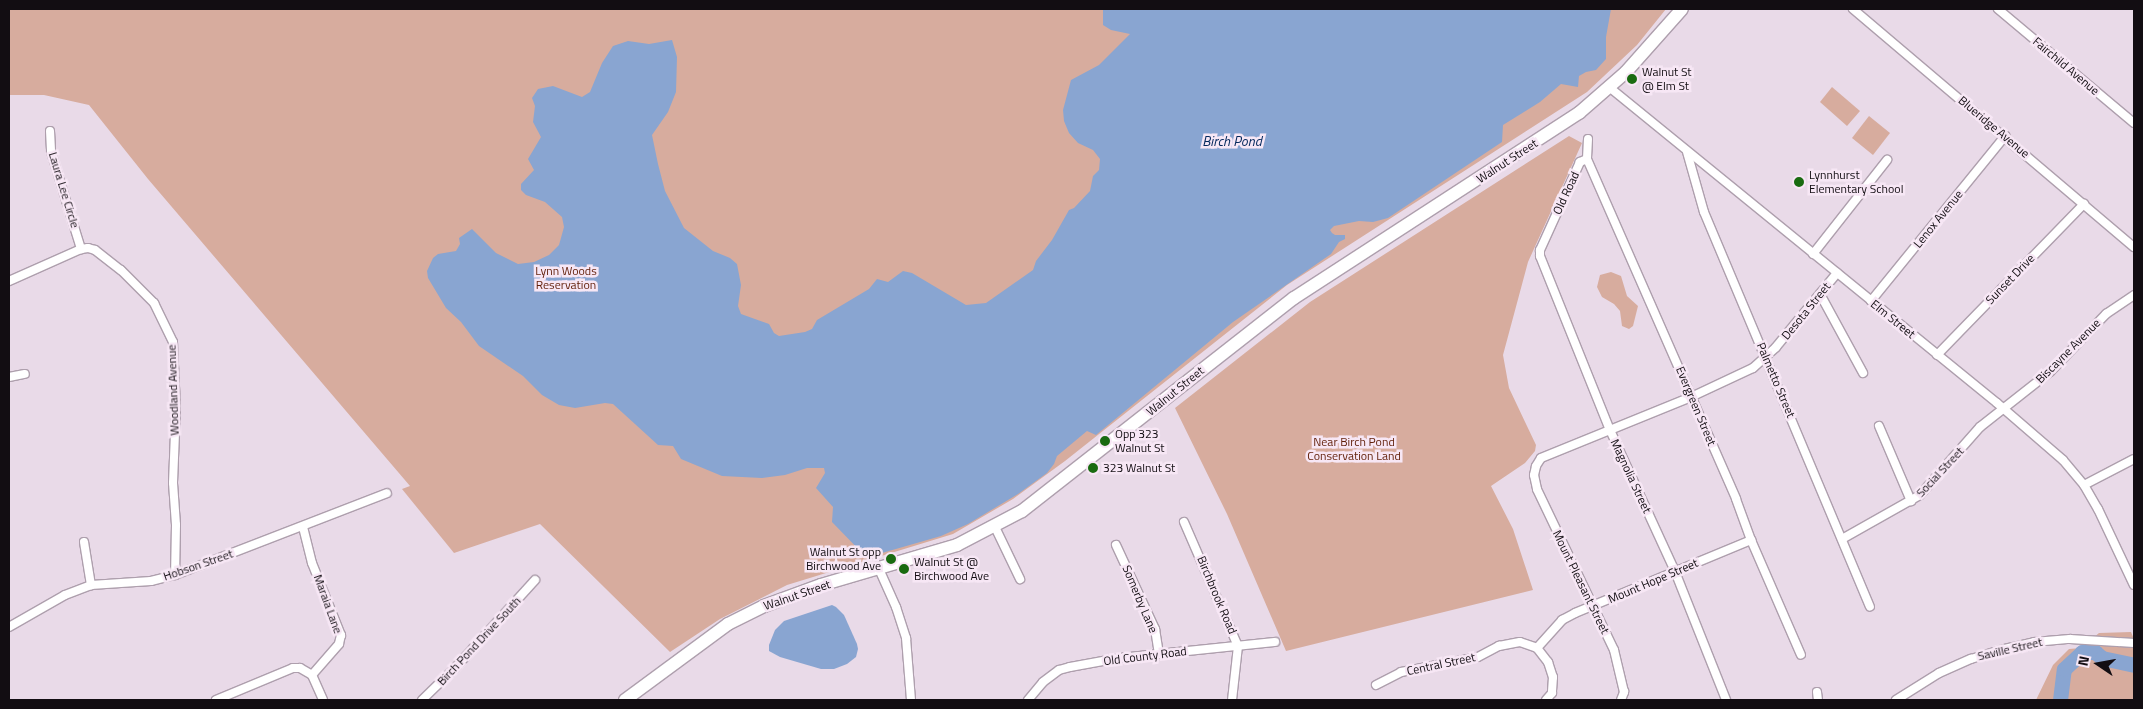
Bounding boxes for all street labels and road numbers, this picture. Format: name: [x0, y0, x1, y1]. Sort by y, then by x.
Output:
street label: Fairchild Avenue: [2030, 34, 2102, 98]
street label: Blueridge Avenue: [1956, 93, 2032, 161]
street label: Walnut Street: [1474, 136, 1540, 186]
street label: Laura Lee Circle: [46, 150, 82, 230]
street label: Old Road: [1550, 169, 1582, 217]
street label: Lenox Avenue: [1910, 187, 1966, 251]
street label: Sunset Drive: [1983, 251, 2037, 307]
street label: Desota Street: [1779, 279, 1833, 343]
street label: Elm Street: [1868, 297, 1918, 341]
street label: Biscayne Avenue: [2033, 316, 2103, 386]
street label: Palmetto Street: [1754, 340, 1798, 420]
street label: Woodland Avenue: [164, 344, 182, 436]
street label: Walnut Street: [1143, 363, 1207, 419]
street label: Evergreen Street: [1673, 364, 1719, 448]
street label: Magnolia Street: [1608, 437, 1654, 515]
street label: Social Street: [1913, 444, 1967, 500]
street label: Mount Pleasant Street: [1550, 528, 1612, 636]
street label: Hobson Street: [161, 546, 235, 584]
street label: Birchbrook Road: [1194, 554, 1240, 636]
street label: Mount Hope Street: [1606, 556, 1700, 606]
street label: Somerby Lane: [1119, 563, 1161, 635]
street label: Maraia Lane: [311, 573, 345, 635]
street label: Walnut Street: [762, 577, 832, 613]
street label: Birch Pond Drive South: [434, 594, 524, 688]
street label: Saville Street: [1976, 635, 2044, 663]
street label: Old County Road: [1103, 644, 1187, 668]
street label: Central Street: [1405, 650, 1477, 678]

